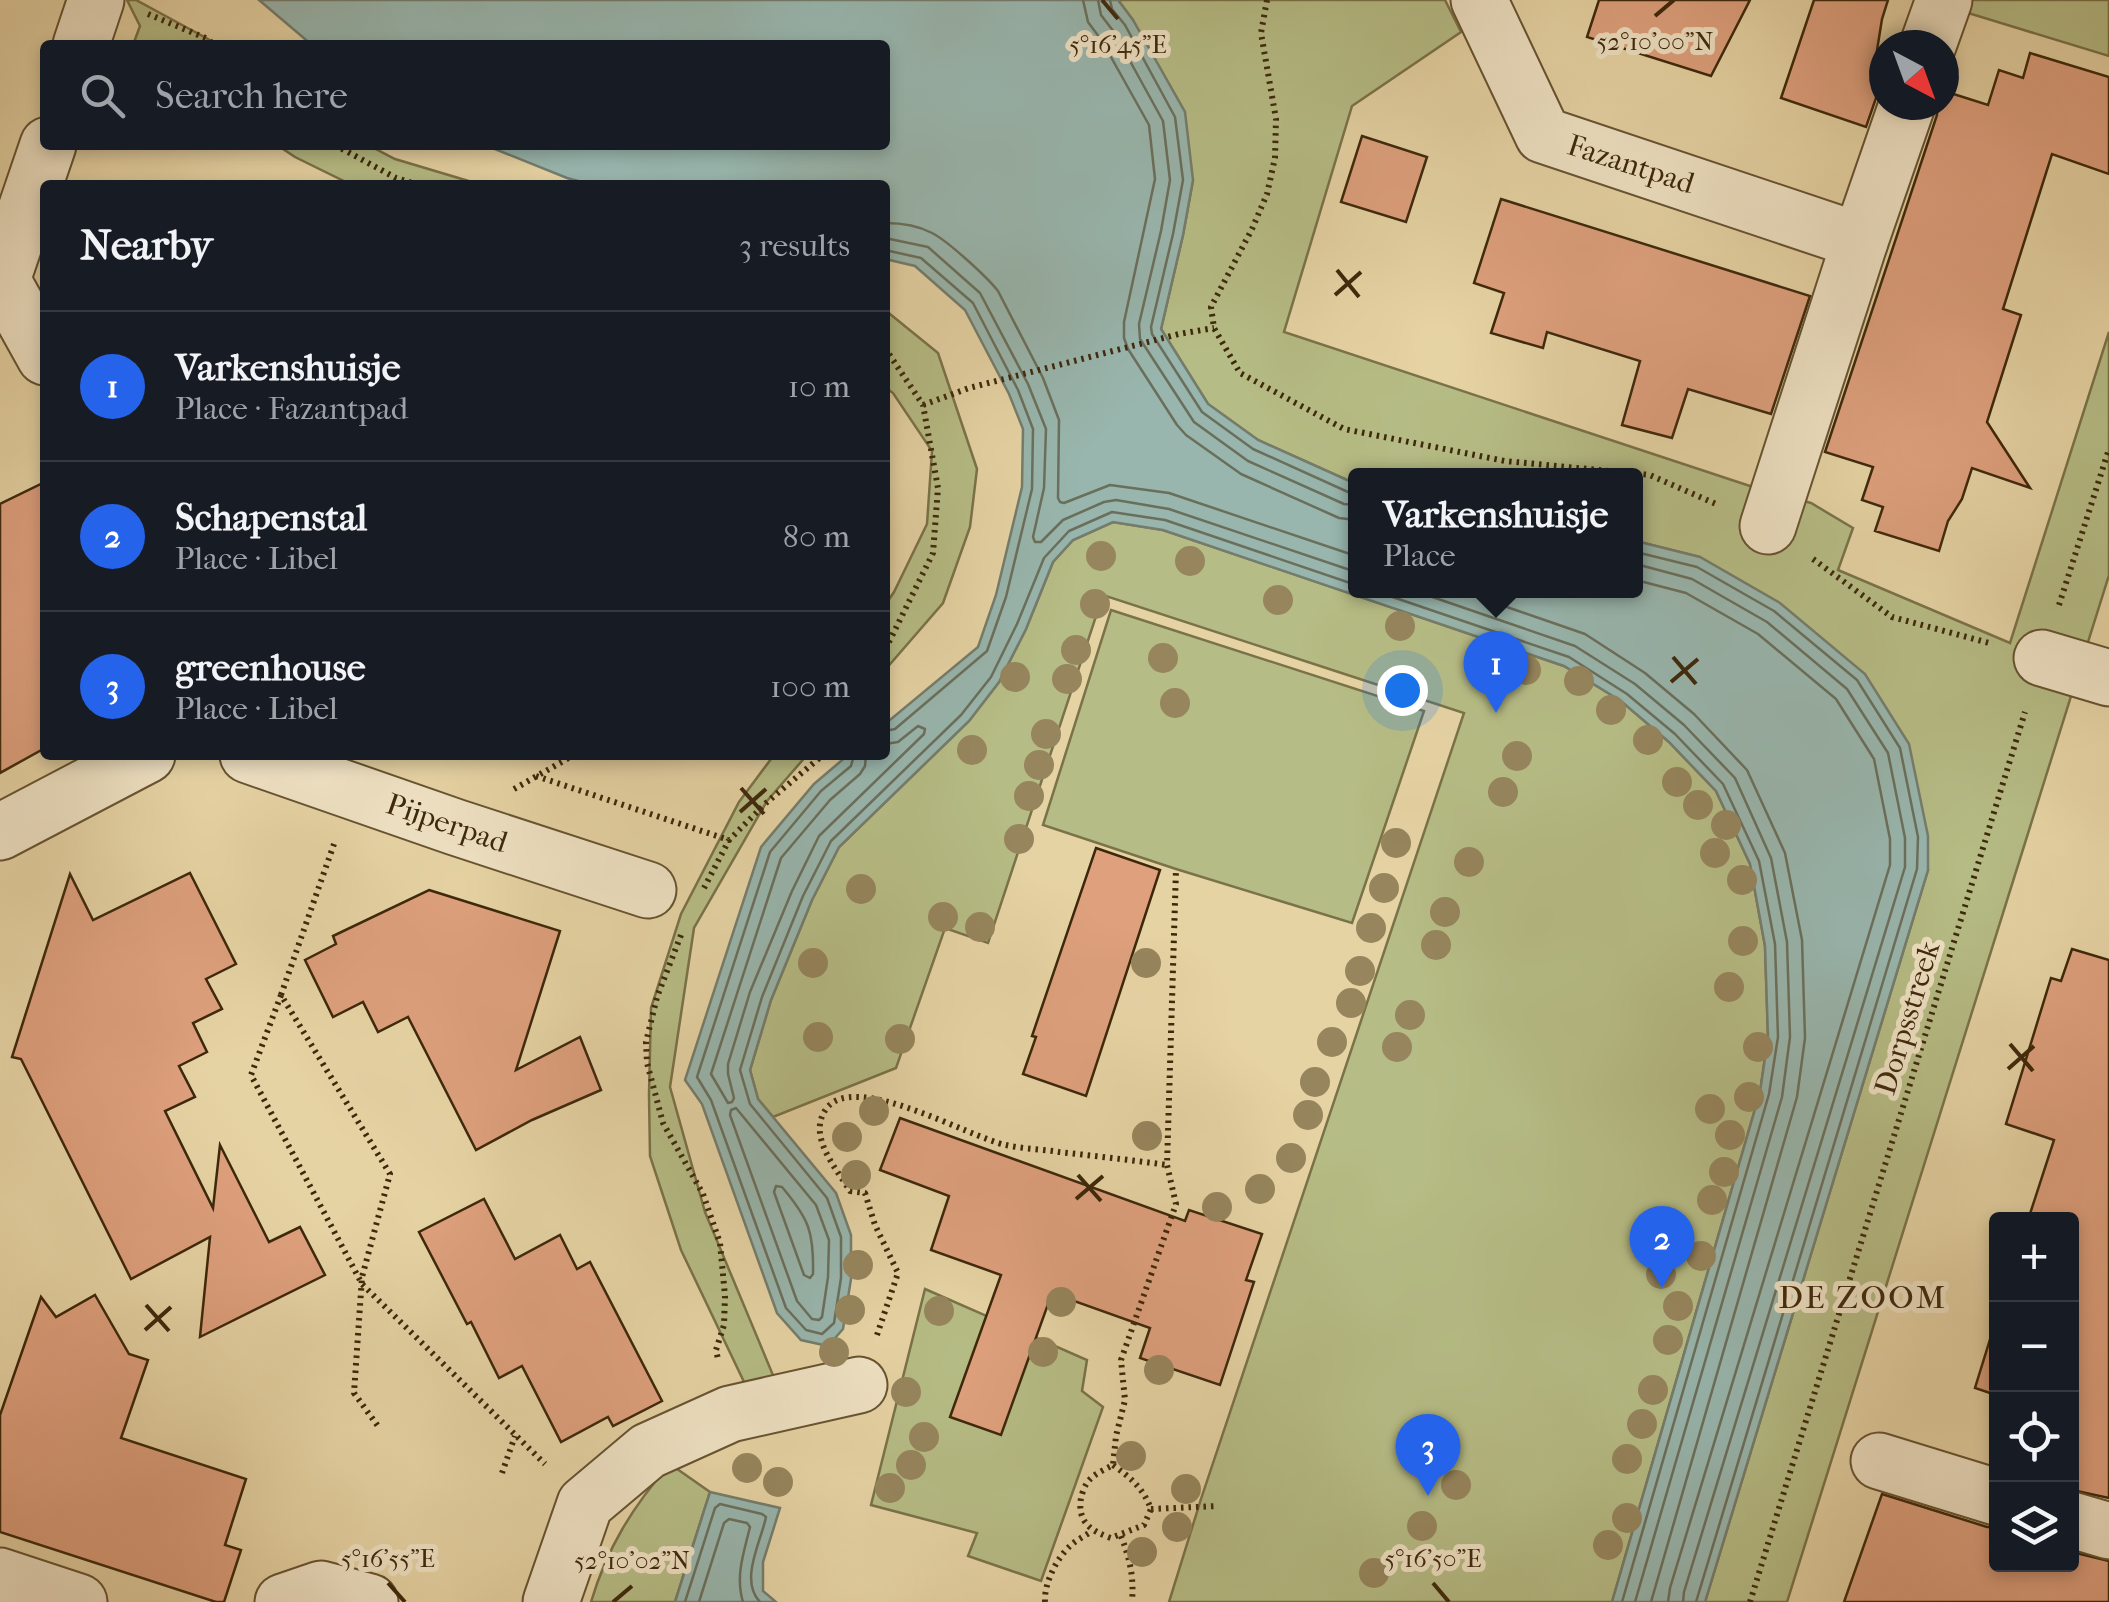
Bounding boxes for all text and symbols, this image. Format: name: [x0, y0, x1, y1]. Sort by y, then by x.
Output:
text: 52°10'00"N: [1597, 27, 1714, 56]
text: 5°16'45"E: [1069, 30, 1167, 59]
north arrow: [1869, 30, 1959, 120]
search box: [40, 40, 890, 150]
icon: search: [75, 68, 130, 123]
text: Search here: [155, 73, 348, 118]
street label: Fazantpad: [1563, 128, 1699, 202]
text: Nearby: [80, 221, 212, 270]
text: 3 results: [739, 227, 850, 264]
text: Varkenshuisje: [175, 345, 400, 390]
text: 1: [107, 368, 118, 405]
text: 10 m: [788, 368, 850, 405]
text: Place · Fazantpad: [175, 390, 408, 427]
popup: [1348, 468, 1643, 598]
text: Varkenshuisje: [1383, 492, 1608, 537]
text: Schapenstal: [175, 495, 367, 540]
text: 2: [104, 518, 121, 555]
text: 80 m: [783, 518, 850, 555]
text: Place: [1383, 537, 1456, 574]
text: Place · Libel: [175, 540, 338, 577]
pin: 1: [1464, 630, 1528, 713]
text: greenhouse: [175, 645, 366, 690]
your location: [1377, 665, 1428, 716]
text: 3: [106, 668, 119, 705]
text: 100 m: [770, 668, 850, 705]
text: Place · Libel: [175, 690, 338, 727]
street label: Pijperpad: [382, 786, 513, 861]
street label: Dorpsstreek: [1868, 937, 1948, 1099]
pin: 2: [1630, 1206, 1694, 1288]
map controls: [1989, 1212, 2079, 1572]
button: +: [1989, 1212, 2079, 1302]
district label: DE ZOOM: [1778, 1279, 1948, 1316]
button: −: [1989, 1302, 2079, 1392]
button: locate: [1989, 1392, 2079, 1482]
pin: 3: [1396, 1414, 1460, 1496]
button: layers: [1989, 1482, 2079, 1572]
text: 5°16'55"E: [341, 1544, 435, 1573]
text: 5°16'50"E: [1384, 1544, 1482, 1573]
text: 52°10'02"N: [574, 1546, 690, 1575]

